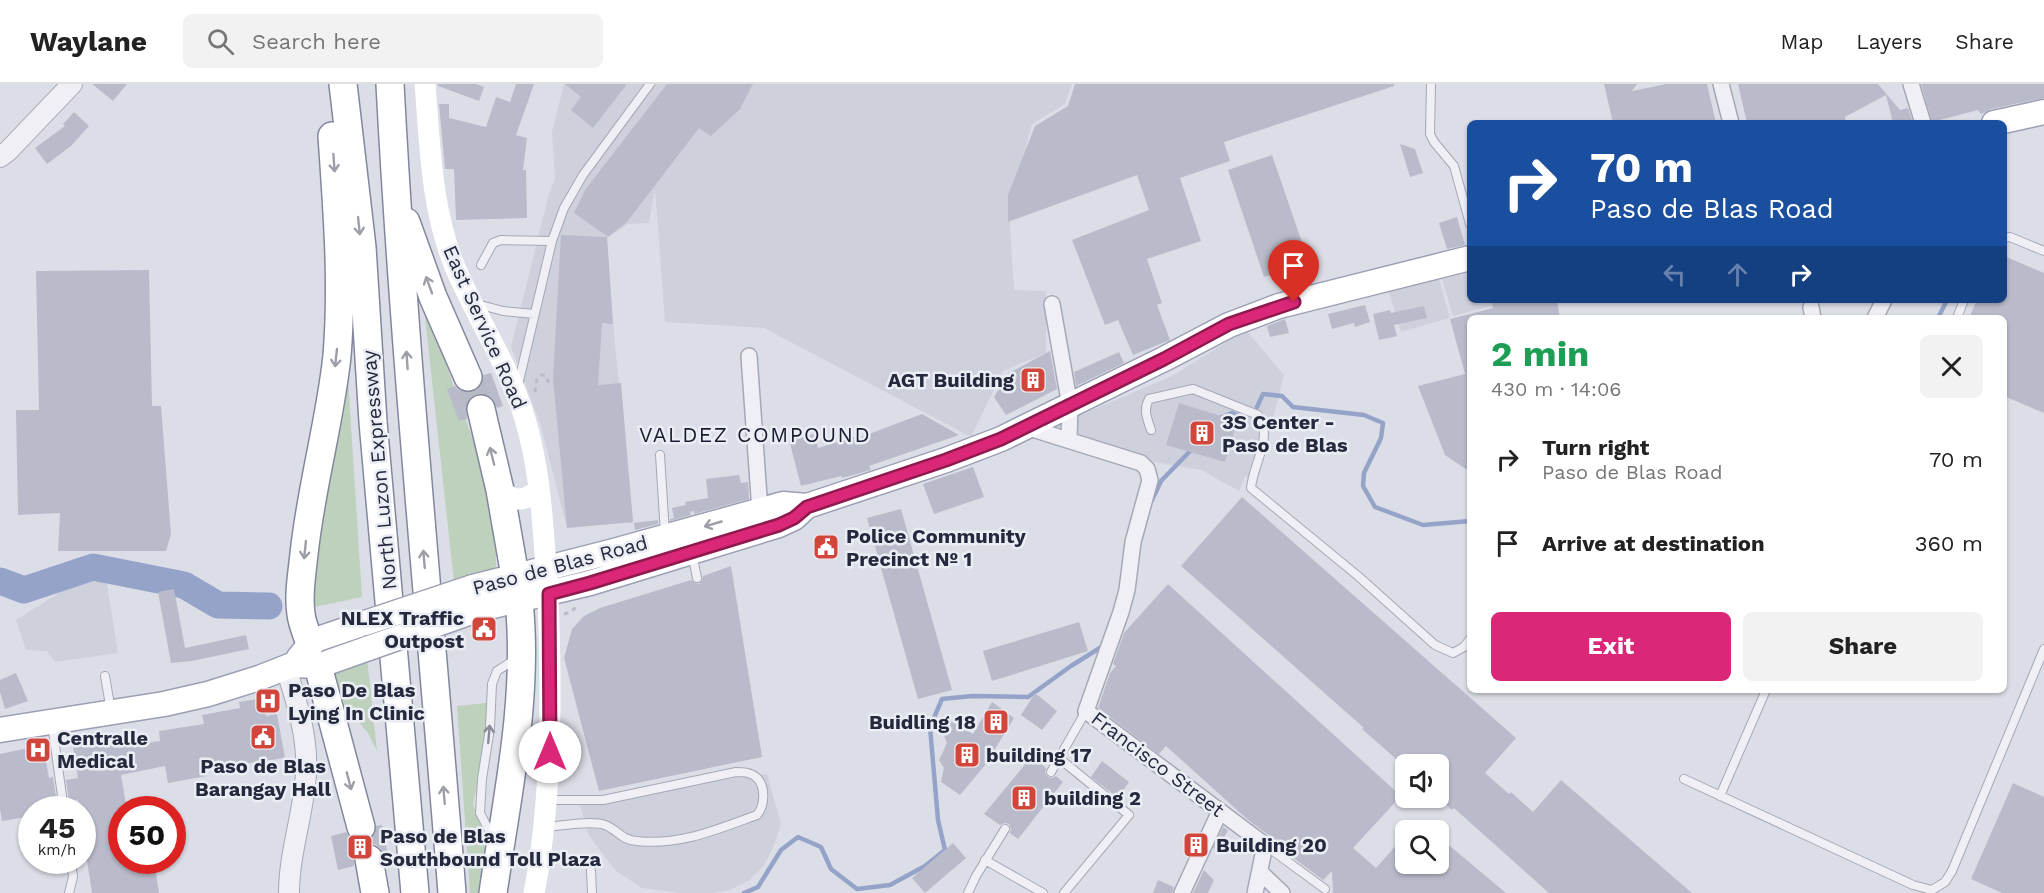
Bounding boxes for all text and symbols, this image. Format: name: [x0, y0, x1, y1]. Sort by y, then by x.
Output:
search box: [183, 14, 603, 68]
text: Waylane: [30, 25, 147, 58]
icon: search: [204, 25, 237, 58]
text: Search here: [252, 29, 381, 54]
text: Map: [1780, 29, 1823, 54]
text: Layers: [1856, 29, 1922, 54]
text: Share: [1955, 29, 2014, 54]
text: 70 m: [1590, 143, 1693, 192]
icon: right: [1491, 144, 1569, 222]
one-way arrow: [328, 153, 339, 173]
text: Paso de Blas Road: [1590, 193, 1834, 225]
one-way arrow: [354, 215, 365, 235]
pin: [1268, 240, 1319, 302]
street label: East Service Road: [438, 242, 532, 412]
icon: arrive: [1277, 249, 1310, 282]
icon: left: [1658, 258, 1691, 291]
icon: ahead: [1721, 258, 1754, 291]
icon: right: [1784, 258, 1817, 291]
one-way arrow: [422, 276, 433, 295]
text: 2 min: [1491, 333, 1589, 375]
button: close: [1920, 335, 1983, 398]
one-way arrow: [330, 348, 341, 367]
street label: North Luzon Expressway: [356, 348, 401, 591]
one-way arrow: [401, 350, 412, 370]
building icon: AGT Building: [1018, 365, 1048, 395]
place label: AGT Building: [888, 368, 1015, 392]
text: 430 m · 14:06: [1491, 377, 1622, 401]
place label: 3S Center - Paso de Blas: [1222, 410, 1348, 457]
building icon: 3S Center - Paso de Blas: [1187, 418, 1217, 448]
district label: VALDEZ COMPOUND: [639, 422, 871, 447]
text: Turn right: [1542, 435, 1649, 460]
icon: right: [1491, 443, 1524, 476]
one-way arrow: [486, 447, 498, 466]
text: 70 m: [1929, 447, 1983, 472]
text: Paso de Blas Road: [1542, 460, 1722, 484]
one-way arrow: [704, 519, 723, 530]
place label: Police Community Precinct № 1: [846, 524, 1027, 571]
icon: arrive: [1491, 527, 1524, 560]
street label: Paso de Blas Road: [470, 530, 650, 600]
text: Arrive at destination: [1542, 531, 1765, 556]
text: 360 m: [1915, 531, 1983, 556]
public building icon: Police Community Precinct № 1: [811, 532, 841, 562]
one-way arrow: [299, 540, 310, 560]
one-way arrow: [418, 550, 429, 569]
place label: NLEX Traffic Outpost: [341, 606, 464, 653]
button: Exit: [1491, 612, 1731, 681]
button: Share: [1743, 612, 1983, 681]
public building icon: NLEX Traffic Outpost: [469, 614, 499, 644]
place label: Paso De Blas Lying In Clinic: [288, 678, 425, 725]
hospital icon: Paso De Blas Lying In Clinic: [253, 686, 283, 716]
street label: Francisco Street: [1087, 706, 1230, 822]
building icon: Buidling 18: [981, 707, 1011, 737]
place label: Buidling 18: [869, 710, 976, 734]
position arrow: [518, 720, 582, 784]
public building icon: Paso de Blas Barangay Hall: [248, 722, 278, 752]
one-way arrow: [484, 724, 495, 744]
place label: Centralle Medical: [57, 726, 148, 773]
hospital icon: Centralle Medical: [23, 735, 53, 765]
building icon: building 17: [952, 740, 982, 770]
place label: building 17: [986, 743, 1092, 767]
place label: Paso de Blas Barangay Hall: [195, 754, 331, 801]
map controls: [1395, 754, 1449, 874]
button: sound: [1395, 754, 1449, 808]
one-way arrow: [344, 771, 355, 790]
building icon: building 2: [1009, 783, 1039, 813]
one-way arrow: [438, 786, 449, 806]
place label: building 2: [1044, 786, 1141, 810]
speed limit sign: 50: [108, 796, 186, 874]
text: 45: [39, 810, 75, 845]
button: search: [1395, 820, 1449, 874]
place label: Paso de Blas Southbound Toll Plaza: [380, 824, 602, 871]
building icon: Building 20: [1181, 830, 1211, 860]
building icon: Paso de Blas Southbound Toll Plaza: [345, 832, 375, 862]
place label: Building 20: [1216, 833, 1327, 857]
text: km/h: [38, 841, 76, 859]

